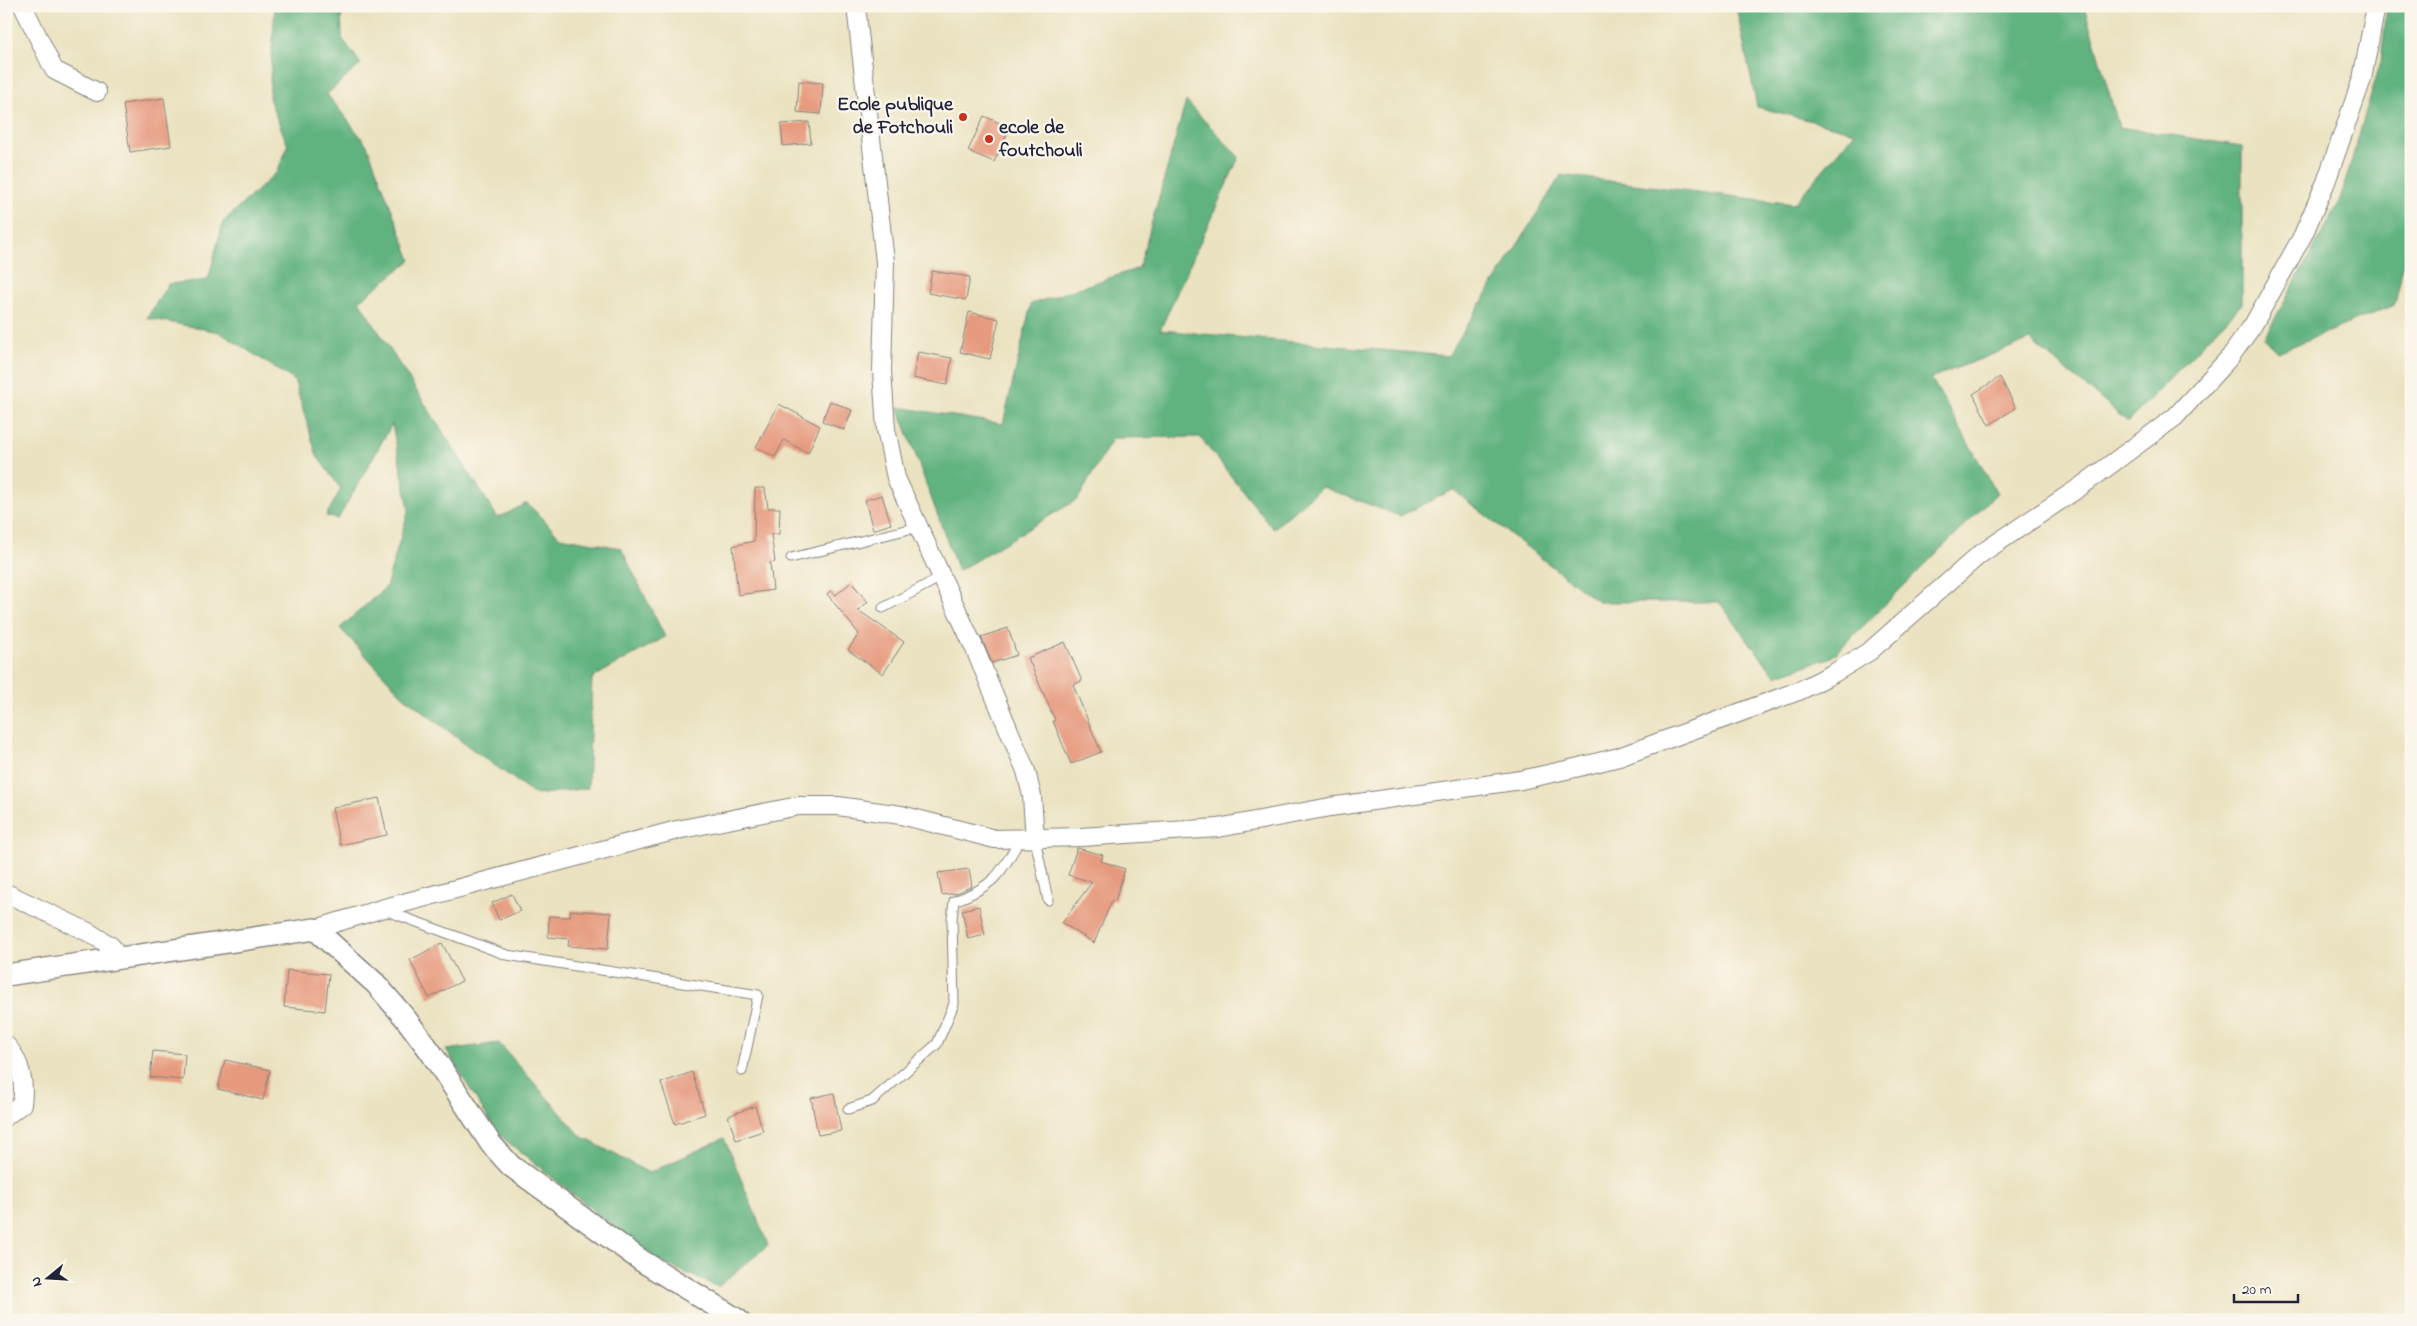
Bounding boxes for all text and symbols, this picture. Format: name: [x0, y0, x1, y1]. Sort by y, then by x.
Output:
place label: Ecole publique de Fotchouli: [837, 91, 954, 143]
marker: Ecole publique de Fotchouli: [957, 111, 969, 123]
place label: ecole de foutchouli: [998, 114, 1083, 166]
marker: ecole de foutchouli: [983, 133, 995, 145]
north arrow: [22, 1254, 72, 1304]
scale bar: [2234, 1271, 2298, 1303]
text: N: [26, 1274, 49, 1289]
text: 20 m: [2242, 1279, 2272, 1301]

